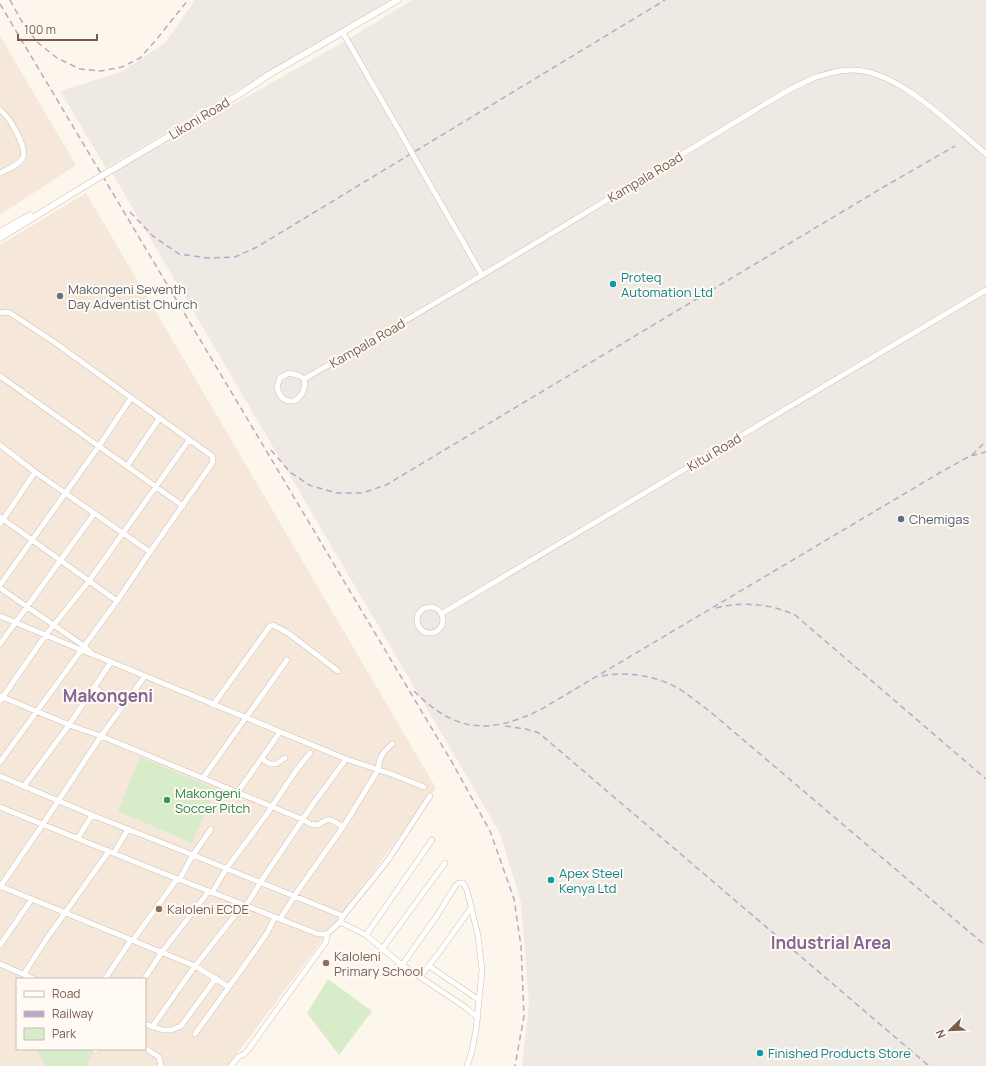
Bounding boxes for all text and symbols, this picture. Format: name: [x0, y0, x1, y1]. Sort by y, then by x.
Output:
scale bar: [18, 16, 97, 42]
text: 100 m: [24, 21, 56, 38]
street label: Likoni Road: [165, 93, 233, 143]
street label: Kampala Road: [604, 148, 686, 206]
place label: Proteq Automation Ltd: [621, 268, 713, 301]
marker: Proteq Automation Ltd: [608, 279, 618, 289]
place label: Makongeni Seventh Day Adventist Church: [68, 280, 198, 313]
marker: Makongeni Seventh Day Adventist Church: [55, 291, 65, 301]
street label: Kampala Road: [326, 314, 408, 372]
street label: Kitui Road: [684, 429, 744, 475]
place label: Chemigas: [909, 510, 969, 528]
marker: Chemigas: [896, 514, 906, 524]
district label: Makongeni: [63, 684, 153, 707]
place label: Makongeni Soccer Pitch: [175, 784, 250, 817]
marker: Makongeni Soccer Pitch: [162, 795, 172, 805]
place label: Apex Steel Kenya Ltd: [559, 864, 623, 897]
marker: Apex Steel Kenya Ltd: [546, 875, 556, 885]
place label: Kaloleni ECDE: [167, 900, 249, 918]
marker: Kaloleni ECDE: [154, 904, 164, 914]
district label: Industrial Area: [771, 931, 891, 954]
place label: Kaloleni Primary School: [334, 947, 423, 980]
marker: Kaloleni Primary School: [321, 958, 331, 968]
legend: [16, 978, 146, 1050]
text: Road: [52, 985, 80, 1002]
text: Railway: [52, 1005, 94, 1022]
north arrow: [930, 1010, 970, 1050]
text: Park: [52, 1025, 77, 1042]
text: N: [932, 1027, 949, 1041]
place label: Finished Products Store: [768, 1044, 911, 1062]
marker: Finished Products Store: [755, 1048, 765, 1058]

